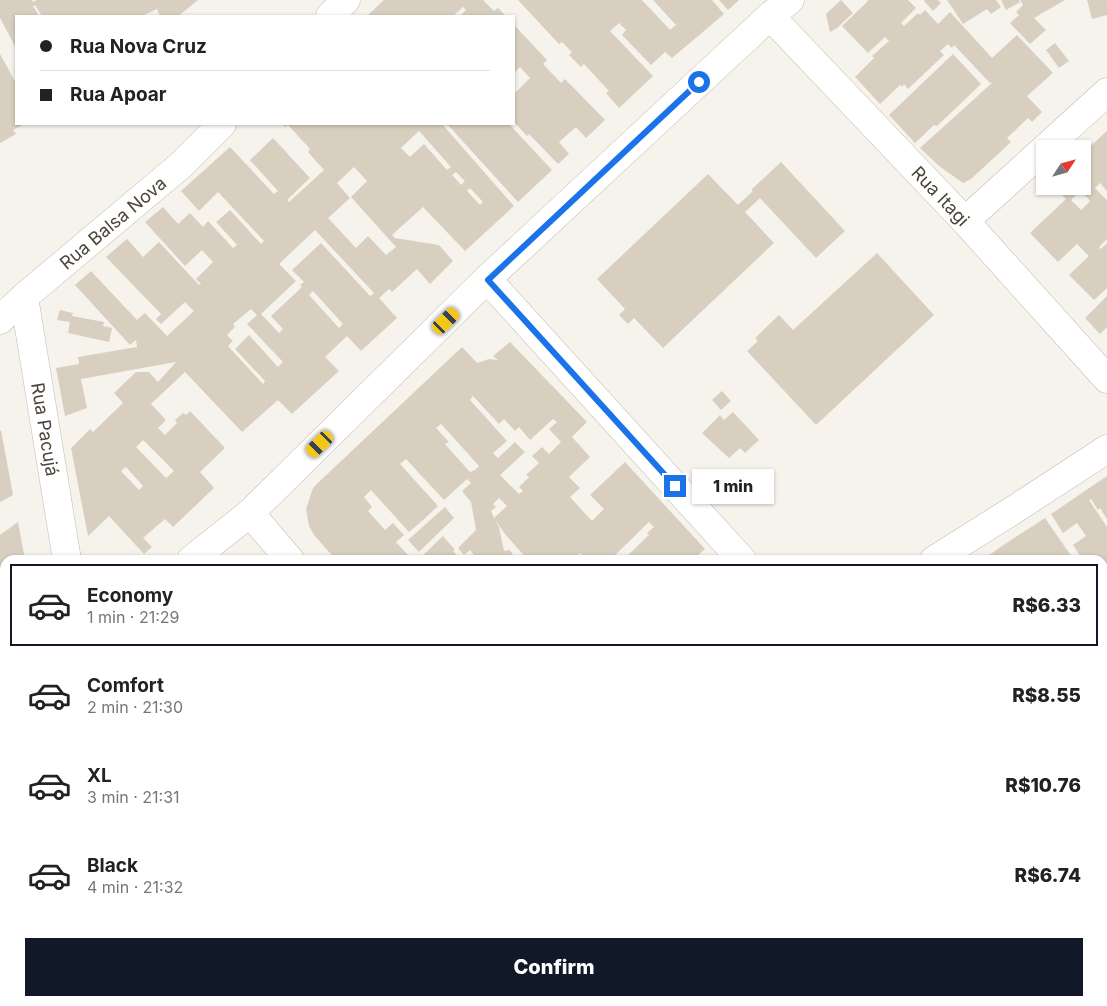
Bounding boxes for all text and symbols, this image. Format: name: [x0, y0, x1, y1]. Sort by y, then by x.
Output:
text: Rua Nova Cruz: [70, 35, 207, 58]
route start: [688, 71, 710, 93]
text: Rua Apoar: [70, 83, 167, 106]
north arrow: [1036, 140, 1091, 195]
map controls: [1036, 140, 1091, 195]
street label: Rua Itagi: [908, 162, 974, 230]
street label: Rua Balsa Nova: [55, 172, 170, 273]
car: [429, 305, 462, 337]
street label: Rua Pacujá: [28, 381, 64, 478]
car: [303, 428, 336, 460]
callout: 1 min: [692, 468, 775, 504]
route end: [664, 475, 686, 497]
text: 1 min: [713, 476, 753, 496]
icon: car: [27, 583, 72, 628]
text: Economy: [87, 584, 173, 607]
text: R$6.33: [1013, 594, 1081, 617]
text: 1 min · 21:29: [87, 607, 180, 627]
icon: car: [27, 673, 72, 718]
text: Comfort: [87, 674, 164, 697]
text: R$8.55: [1012, 684, 1081, 707]
text: 2 min · 21:30: [87, 697, 183, 717]
icon: car: [27, 763, 72, 808]
text: XL: [87, 764, 112, 787]
text: R$10.76: [1005, 774, 1081, 797]
text: 3 min · 21:31: [87, 787, 180, 807]
icon: car: [27, 853, 72, 898]
text: Black: [87, 854, 138, 877]
text: R$6.74: [1015, 864, 1081, 887]
text: 4 min · 21:32: [87, 877, 183, 897]
button: Confirm: [25, 938, 1083, 996]

